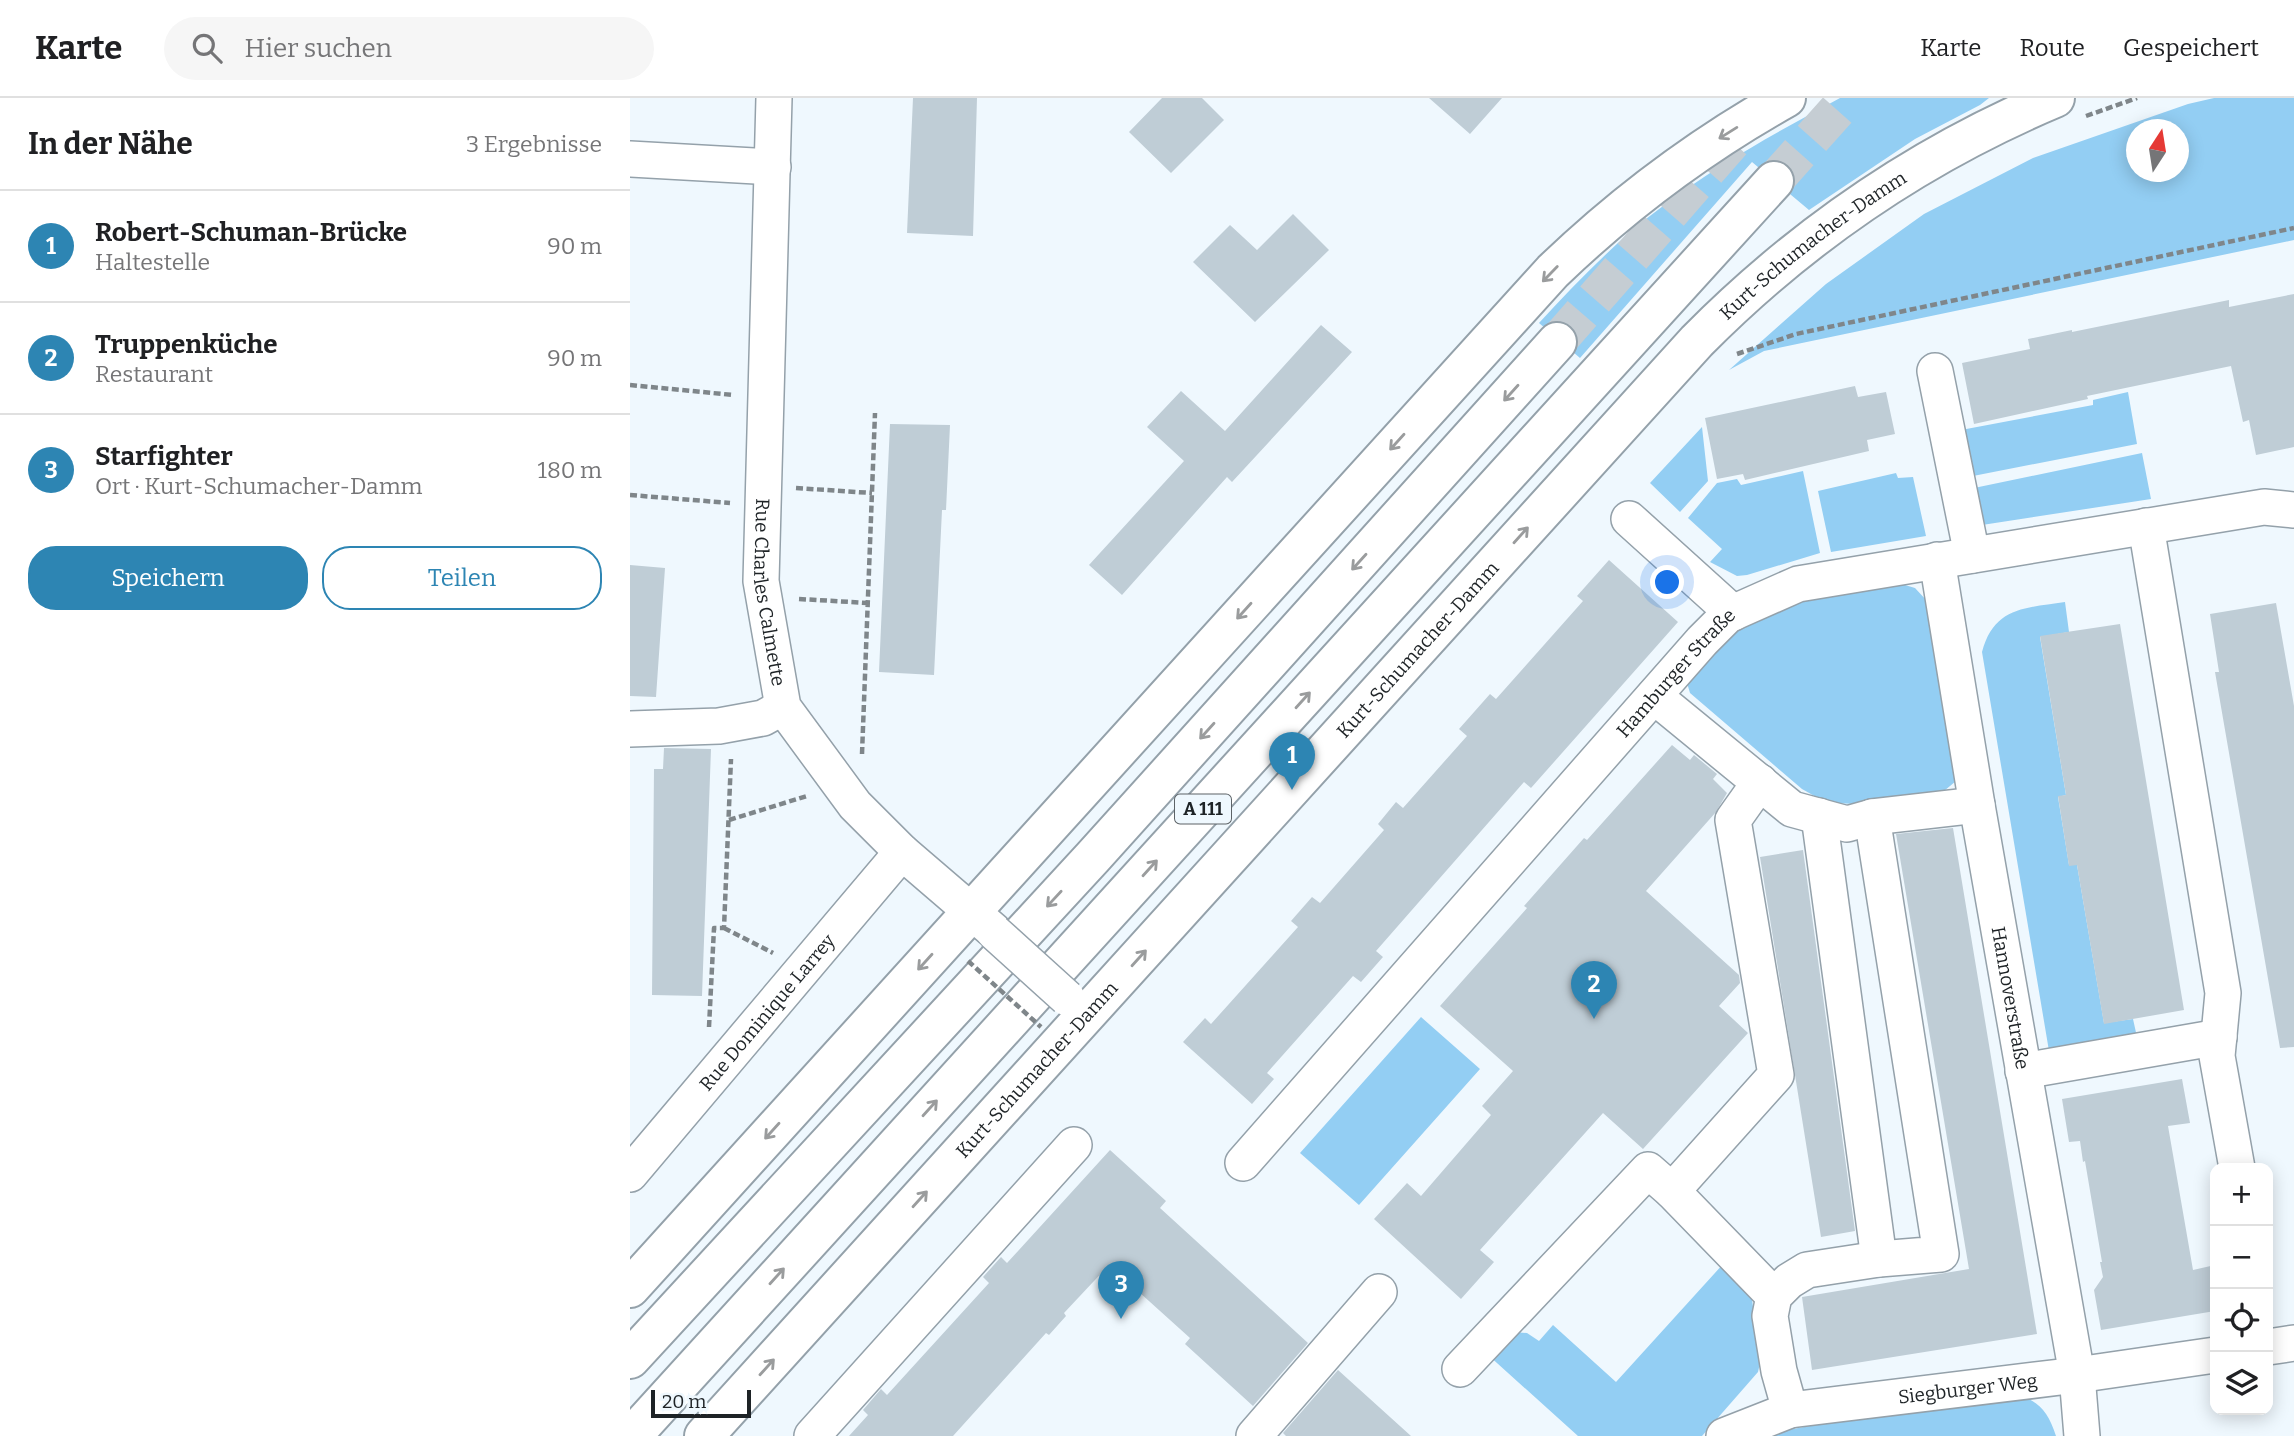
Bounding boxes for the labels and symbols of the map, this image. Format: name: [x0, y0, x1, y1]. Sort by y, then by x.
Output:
north arrow: [2126, 119, 2189, 182]
one-way arrow: [1718, 126, 1738, 140]
street label: Kurt-Schumacher-Damm: [1715, 166, 1910, 324]
one-way arrow: [1542, 266, 1559, 283]
one-way arrow: [1503, 384, 1520, 401]
one-way arrow: [1389, 433, 1405, 451]
street label: Rue Charles Calmette: [749, 498, 791, 688]
one-way arrow: [1513, 527, 1530, 544]
one-way arrow: [1351, 553, 1367, 571]
street label: Kurt-Schumacher-Damm: [1332, 556, 1503, 742]
your location: [1650, 565, 1684, 599]
one-way arrow: [1236, 602, 1252, 620]
street label: Hamburger Straße: [1611, 603, 1740, 742]
one-way arrow: [1294, 691, 1310, 709]
one-way arrow: [1198, 722, 1215, 739]
pin: 1: [1269, 732, 1315, 790]
road number: A 111: [1175, 794, 1231, 824]
one-way arrow: [1141, 860, 1158, 877]
one-way arrow: [1046, 890, 1062, 908]
street label: Hannoverstraße: [1987, 924, 2035, 1071]
street label: Rue Dominique Larrey: [694, 928, 840, 1095]
one-way arrow: [1130, 950, 1147, 967]
one-way arrow: [916, 953, 933, 970]
pin: 2: [1571, 961, 1617, 1019]
street label: Kurt-Schumacher-Damm: [951, 976, 1122, 1162]
one-way arrow: [922, 1099, 938, 1117]
one-way arrow: [764, 1122, 780, 1140]
one-way arrow: [911, 1191, 928, 1208]
pin: 3: [1098, 1261, 1144, 1319]
one-way arrow: [769, 1268, 785, 1286]
one-way arrow: [758, 1359, 775, 1376]
street label: Siegburger Weg: [1897, 1368, 2039, 1408]
scale bar: [651, 1387, 751, 1419]

